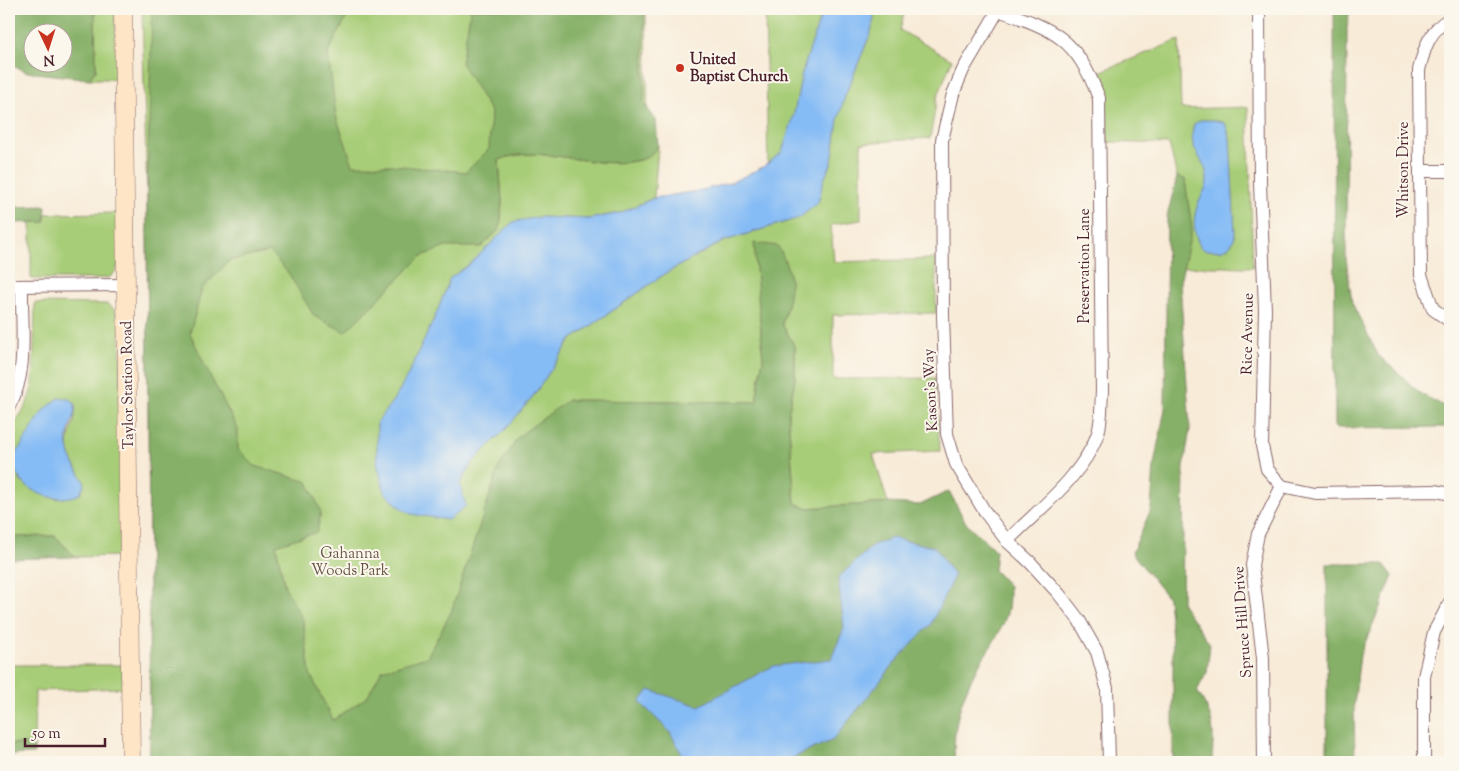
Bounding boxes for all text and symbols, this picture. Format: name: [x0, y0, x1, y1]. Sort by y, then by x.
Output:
north arrow: [22, 22, 72, 72]
text: N: [42, 49, 55, 69]
place label: United Baptist Church: [690, 50, 789, 88]
marker: United Baptist Church: [674, 62, 686, 74]
street label: Whitson Drive: [1394, 121, 1415, 219]
street label: Preservation Lane: [1075, 208, 1096, 324]
street label: Rice Avenue: [1237, 293, 1260, 375]
street label: Taylor Station Road: [117, 320, 140, 449]
street label: Kason's Way: [919, 347, 944, 432]
park label: Gahanna Woods Park: [311, 544, 389, 582]
street label: Spruce Hill Drive: [1229, 565, 1258, 679]
scale bar: [25, 716, 105, 748]
text: 50 m: [31, 724, 61, 745]

